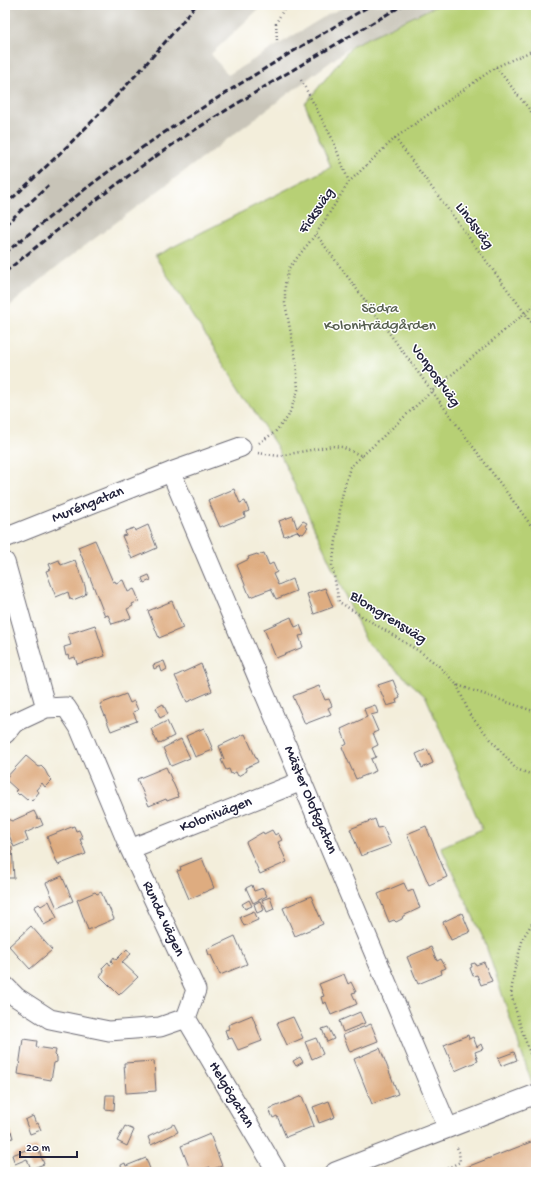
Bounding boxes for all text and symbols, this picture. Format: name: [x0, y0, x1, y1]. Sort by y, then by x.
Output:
street label: Ficksväg: [295, 185, 339, 238]
street label: Lindsväg: [451, 199, 497, 253]
park label: Södra Koloniträdgården: [324, 300, 436, 335]
street label: Vonpostväg: [406, 340, 464, 411]
street label: Muréngatan: [49, 482, 127, 528]
street label: Blomgrensväg: [345, 587, 430, 649]
street label: Mäster Olofsgatan: [279, 743, 341, 857]
street label: Kolonivägen: [177, 793, 255, 837]
street label: Runda vägen: [138, 878, 188, 960]
street label: Helgögatan: [204, 1058, 258, 1132]
scale bar: [20, 1133, 77, 1159]
text: 20 m: [26, 1142, 51, 1156]

